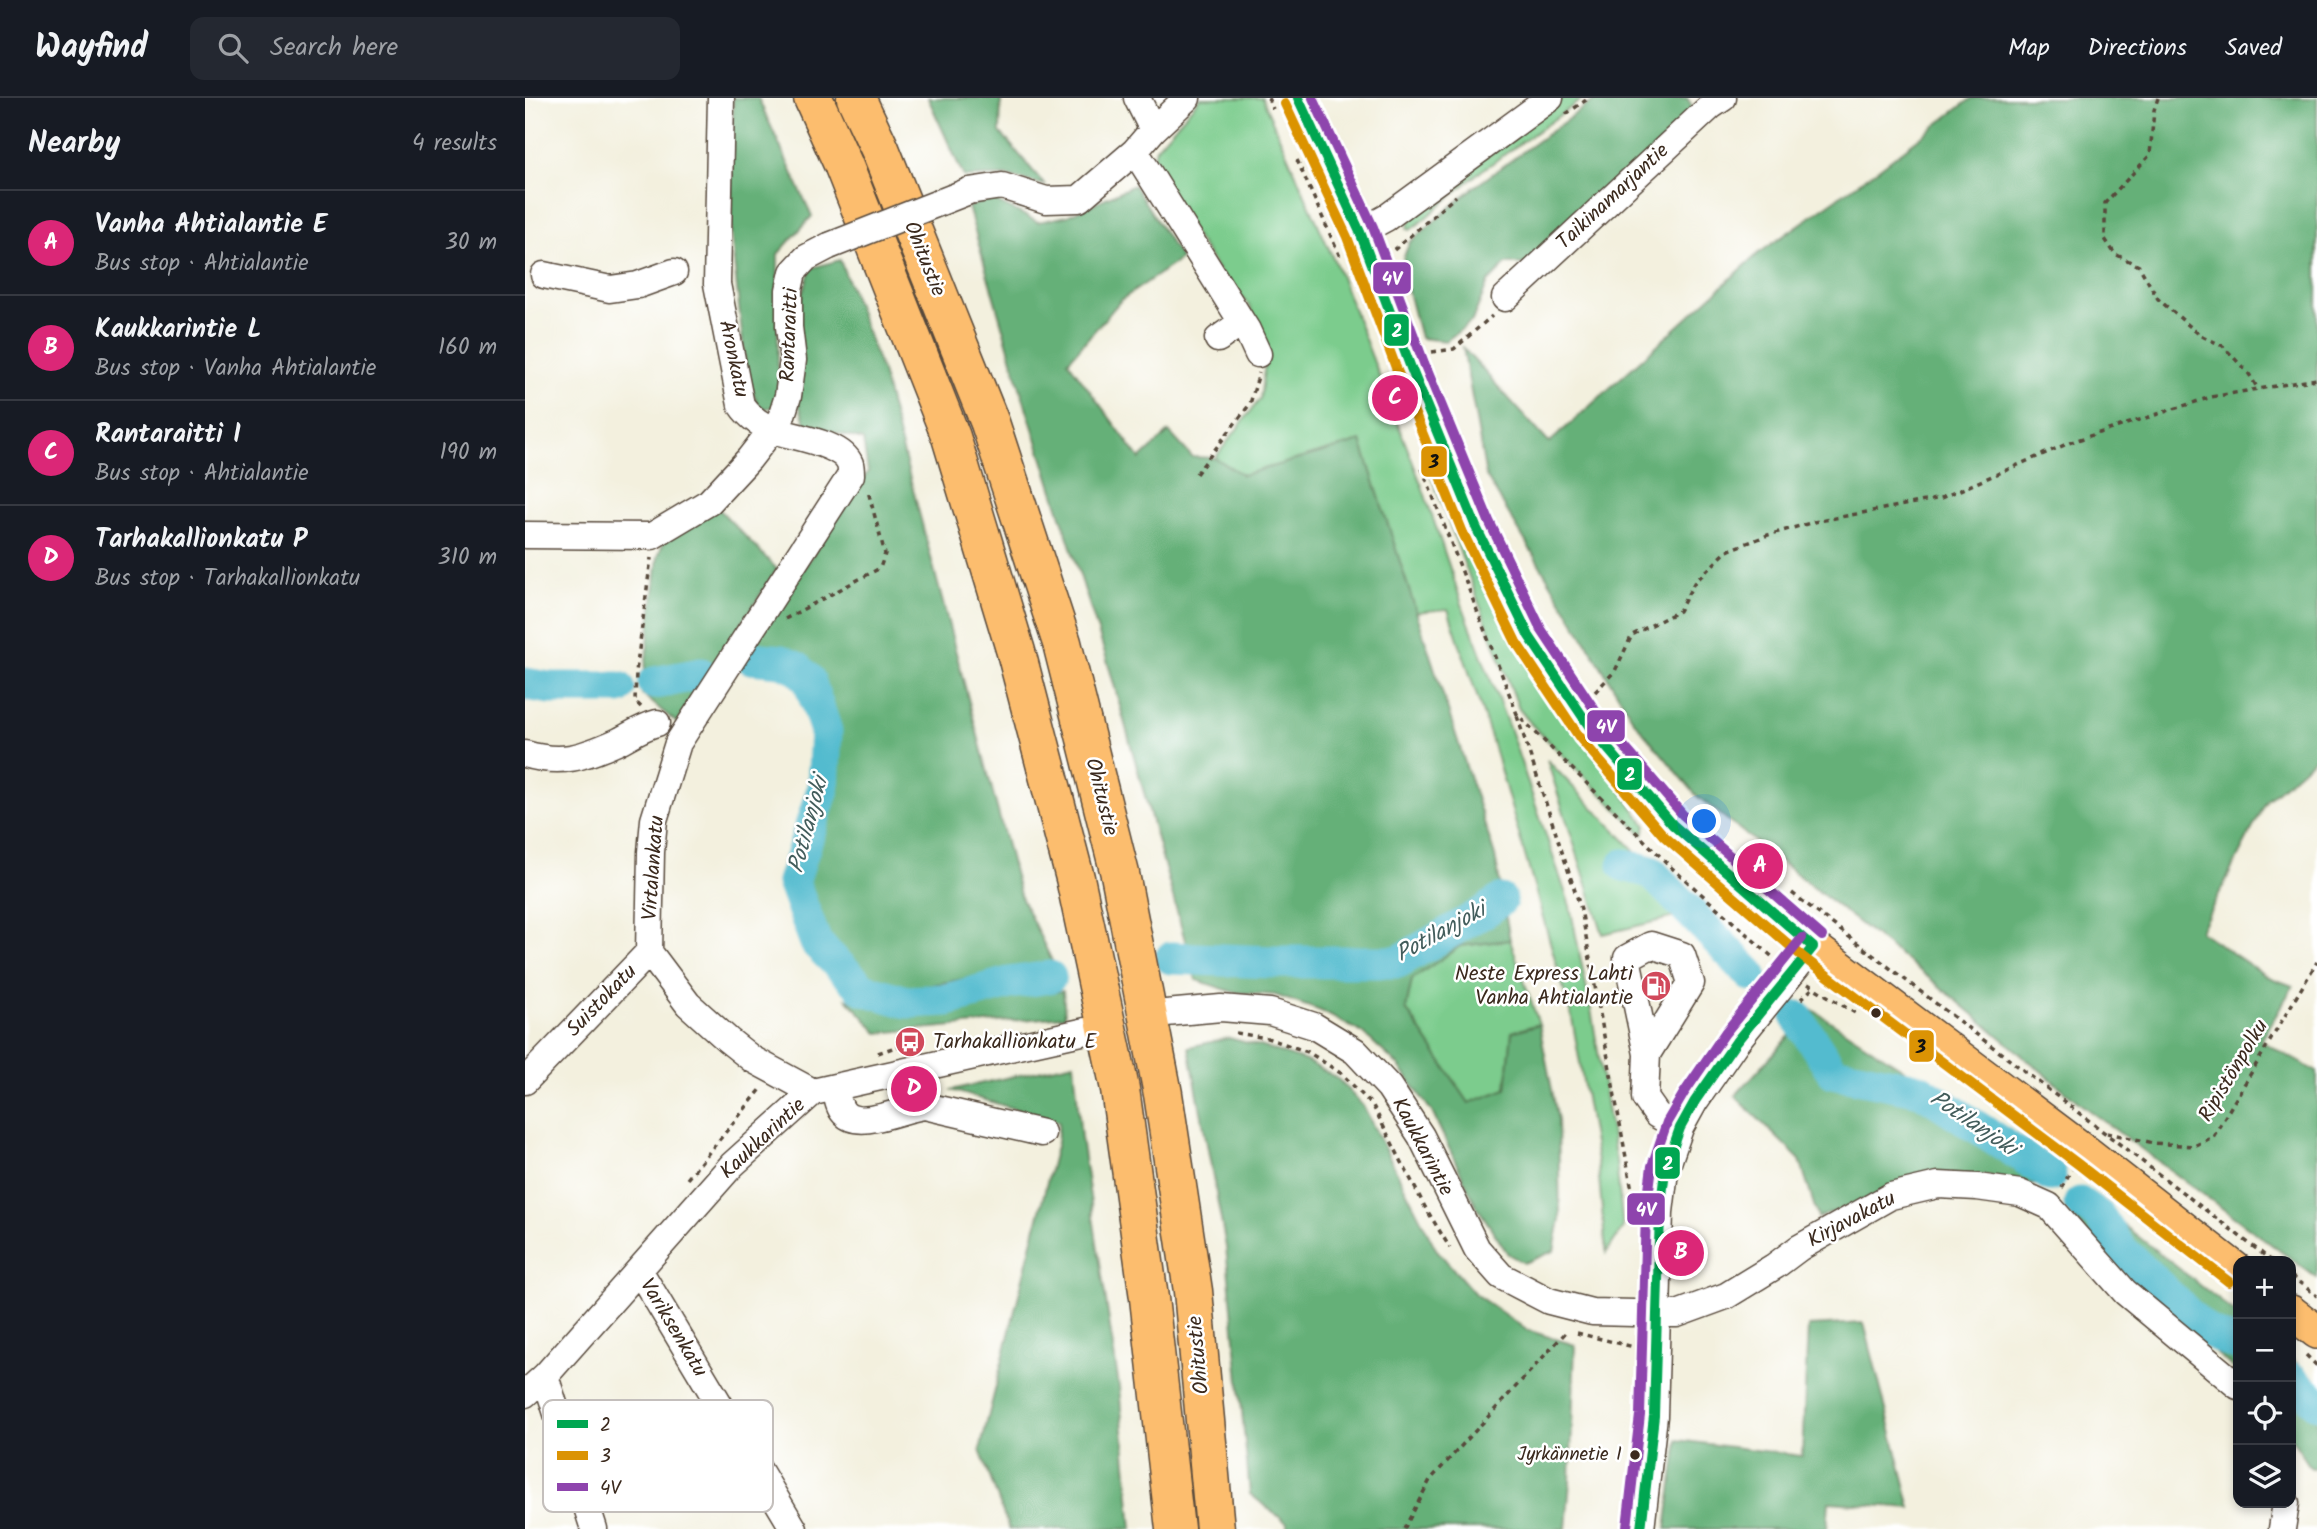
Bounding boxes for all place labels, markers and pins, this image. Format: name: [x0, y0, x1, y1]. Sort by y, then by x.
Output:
pin: C: [1372, 372, 1418, 424]
pin: A: [1737, 840, 1783, 892]
place label: Neste Express Lahti Vanha Ahtialantie: [1455, 958, 1634, 1015]
fuel station icon: Neste Express Lahti Vanha Ahtialantie: [1639, 969, 1673, 1003]
unlabelled marker: [1869, 1006, 1883, 1020]
bus stop icon: Tarhakallionkatu E: [893, 1025, 927, 1059]
place label: Tarhakallionkatu E: [933, 1026, 1097, 1059]
pin: D: [891, 1063, 937, 1115]
pin: B: [1658, 1227, 1704, 1279]
place label: Jyrkännetie I: [1517, 1440, 1622, 1470]
marker: Jyrkännetie I: [1628, 1448, 1642, 1462]

